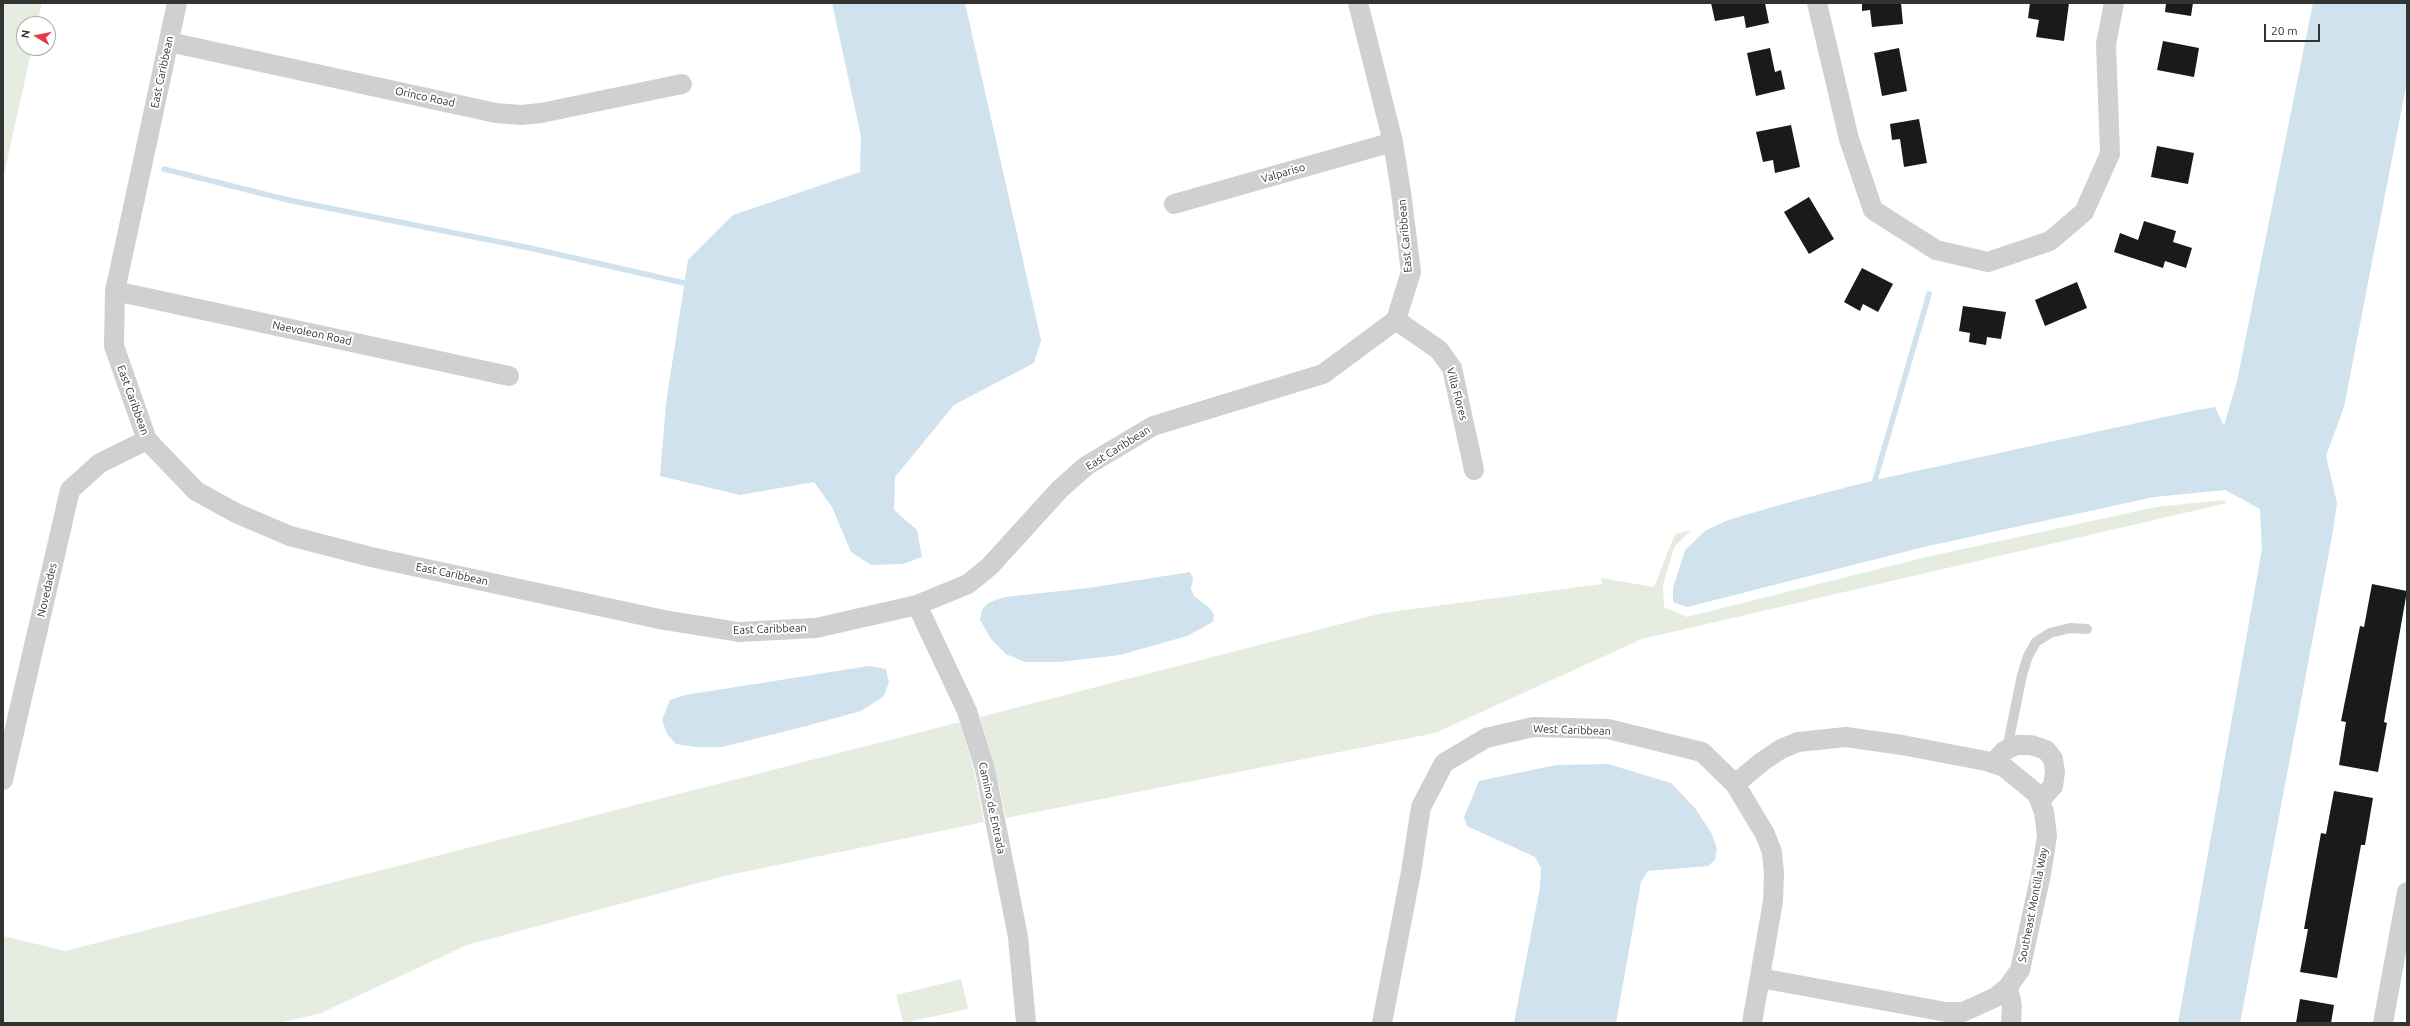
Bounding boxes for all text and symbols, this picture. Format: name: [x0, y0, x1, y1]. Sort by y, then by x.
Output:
north arrow: [16, 16, 56, 56]
scale bar: [2266, 16, 2322, 42]
text: 20 m: [2271, 24, 2298, 37]
text: N: [19, 29, 32, 39]
street label: East Caribbean: [148, 35, 176, 109]
street label: Orinco Road: [394, 84, 456, 110]
street label: Valpariso: [1259, 160, 1307, 186]
street label: East Caribbean: [1395, 199, 1415, 273]
street label: Naevoleon Road: [271, 318, 353, 348]
street label: East Caribbean: [114, 363, 152, 437]
street label: Villa Flores: [1444, 366, 1470, 422]
street label: East Caribbean: [1083, 423, 1153, 473]
street label: East Caribbean: [415, 560, 489, 588]
street label: Novedades: [34, 562, 60, 618]
street label: East Caribbean: [733, 621, 807, 637]
street label: West Caribbean: [1533, 722, 1611, 738]
street label: Camino de Entrada: [976, 761, 1008, 855]
street label: Southeast Montilla Way: [2015, 847, 2051, 963]

